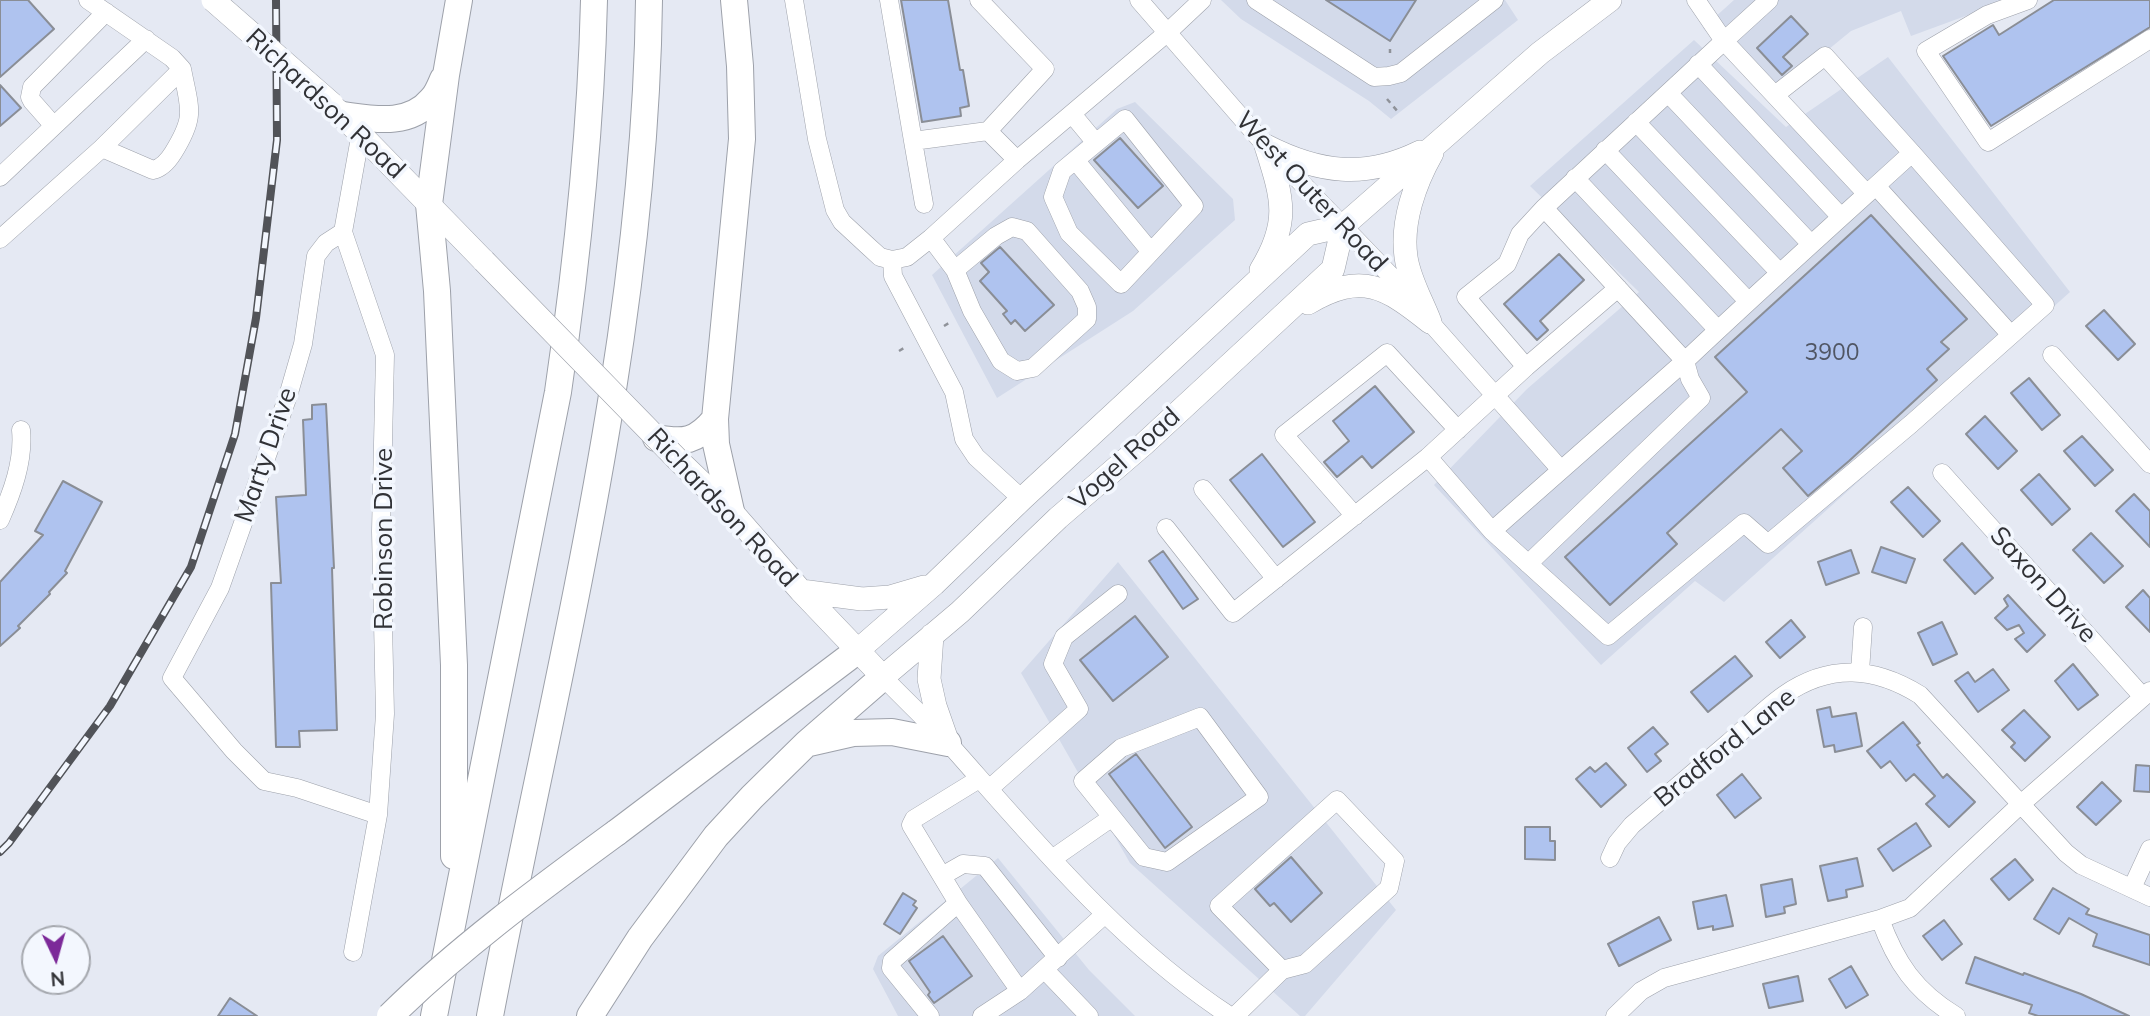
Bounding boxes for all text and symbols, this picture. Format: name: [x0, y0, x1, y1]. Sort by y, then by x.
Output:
street label: Richardson Road: [239, 22, 411, 186]
street label: West Outer Road: [1229, 105, 1393, 279]
house number: 3900: [1804, 339, 1860, 367]
street label: Marty Drive: [228, 383, 304, 527]
street label: Vogel Road: [1063, 401, 1187, 517]
street label: Richardson Road: [640, 422, 804, 594]
street label: Robinson Drive: [368, 448, 400, 630]
street label: Saxon Drive: [1983, 521, 2103, 649]
street label: Bradford Lane: [1648, 682, 1802, 814]
north arrow: [21, 925, 91, 995]
text: N: [49, 966, 66, 992]

